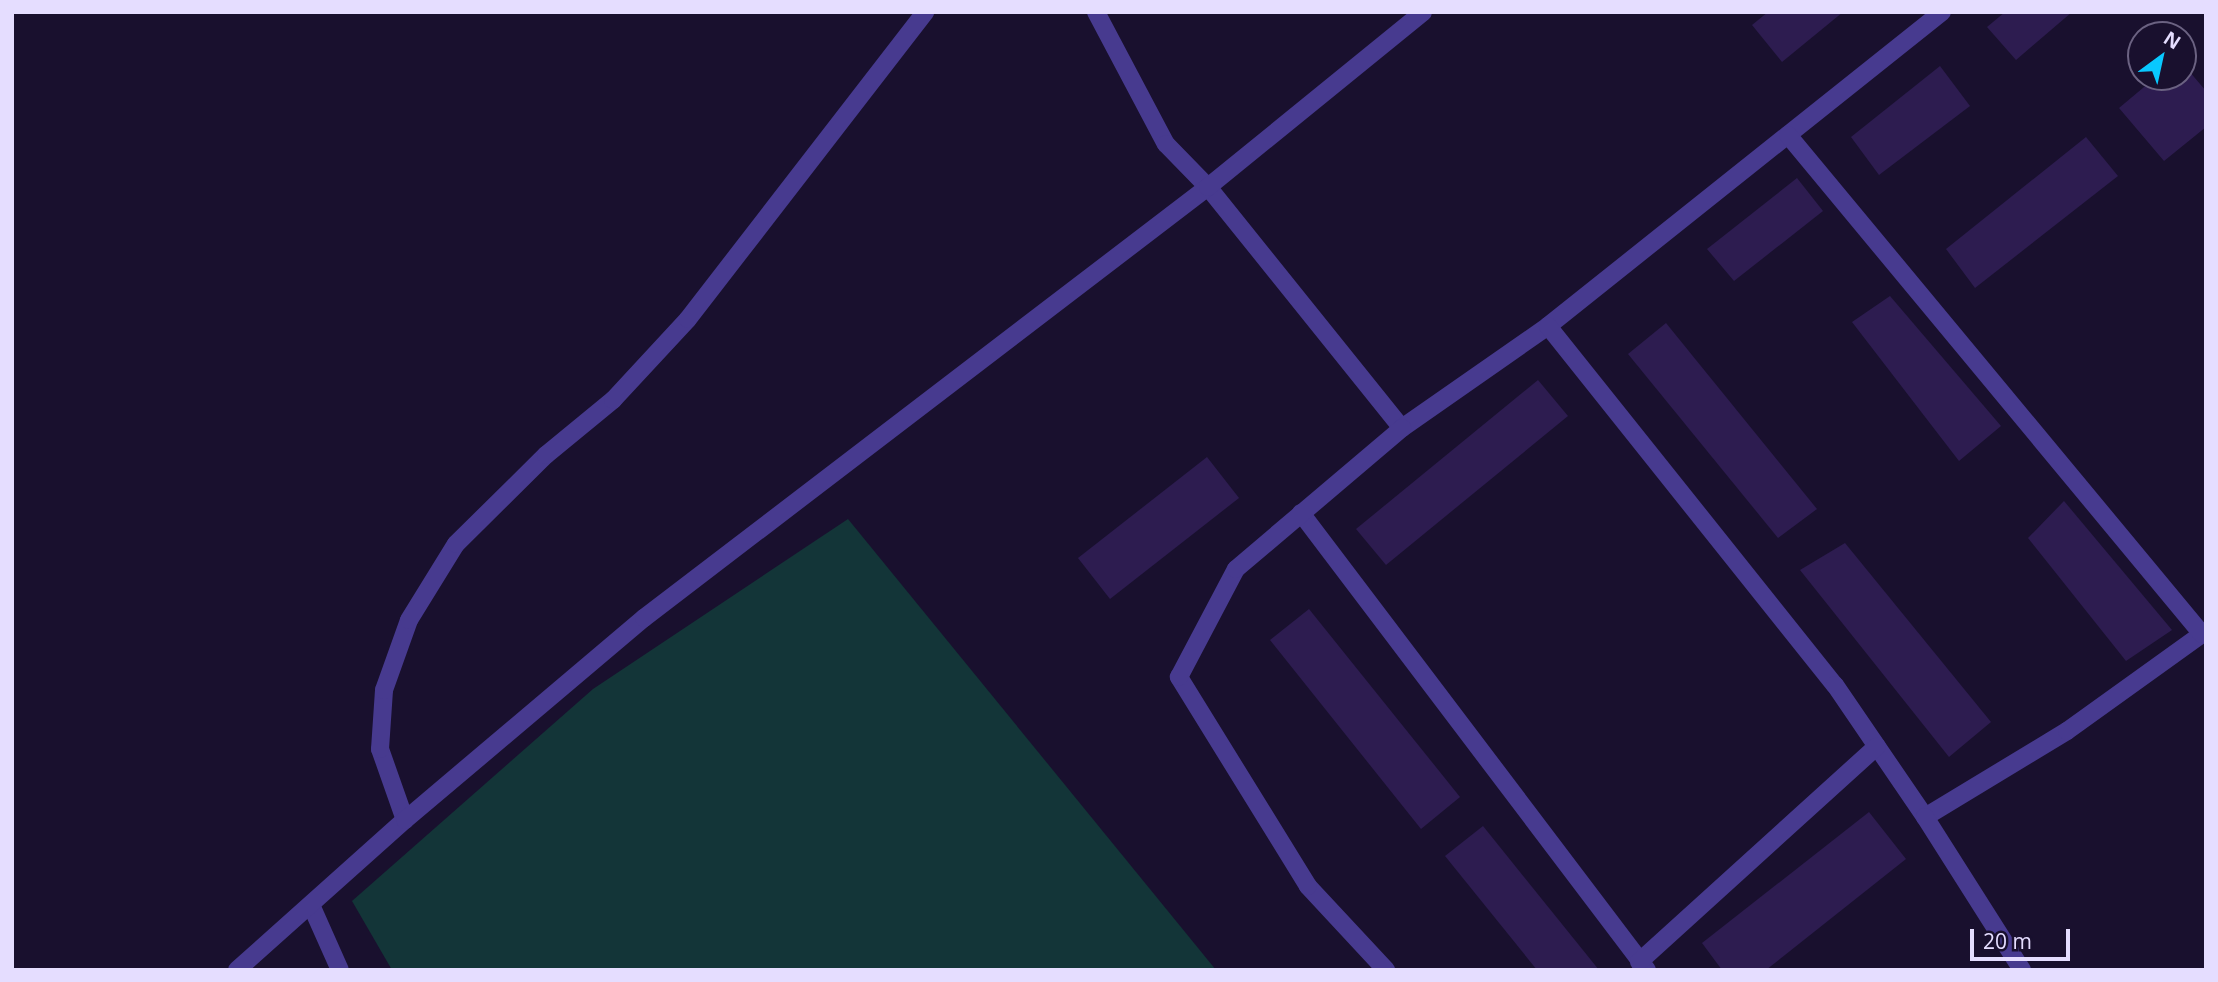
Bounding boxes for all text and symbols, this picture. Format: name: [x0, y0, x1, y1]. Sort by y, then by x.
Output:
north arrow: [2127, 21, 2197, 91]
text: N: [2159, 25, 2186, 55]
scale bar: [1973, 916, 2073, 960]
text: 20 m: [1983, 927, 2032, 955]

